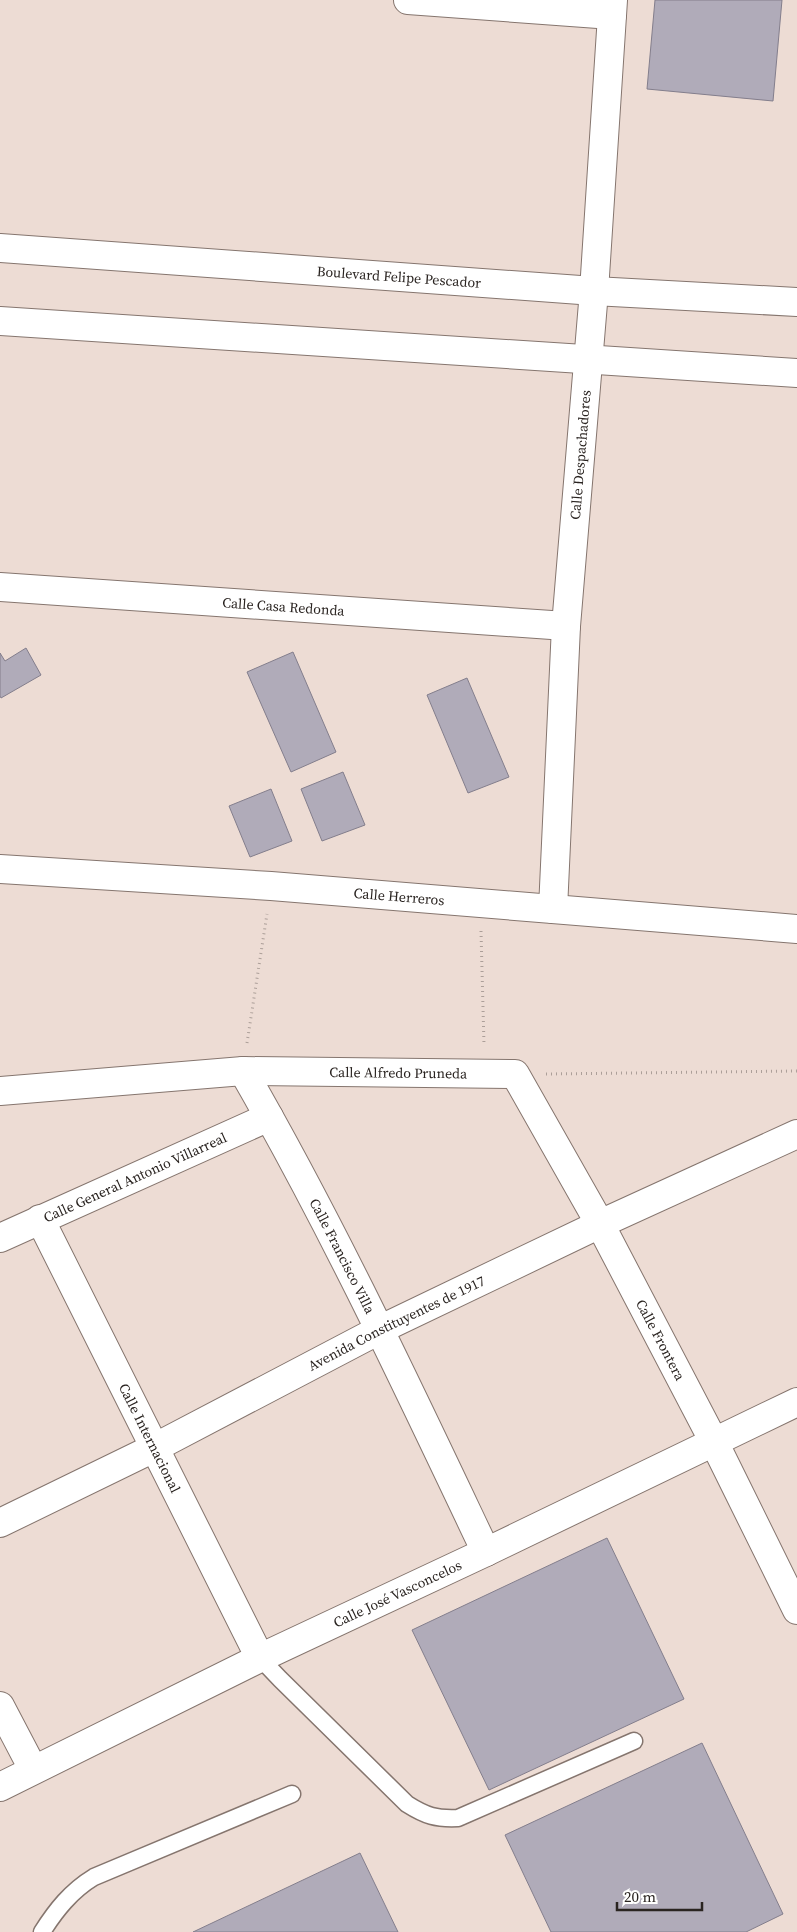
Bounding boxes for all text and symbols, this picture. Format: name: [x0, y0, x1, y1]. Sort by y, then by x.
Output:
street label: Boulevard Felipe Pescador: [316, 261, 482, 293]
street label: Calle Despachadores: [565, 389, 596, 521]
street label: Calle Casa Redonda: [222, 592, 346, 621]
street label: Calle Herreros: [353, 883, 445, 910]
street label: Calle Alfredo Pruneda: [329, 1062, 468, 1083]
street label: Calle General Antonio Villarreal: [40, 1127, 230, 1227]
street label: Calle Francisco Villa: [305, 1195, 380, 1318]
street label: Avenida Constituyentes de 1917: [304, 1271, 488, 1376]
street label: Calle Frontera: [631, 1296, 690, 1385]
street label: Calle Internacional: [114, 1380, 186, 1496]
street label: Calle José Vasconcelos: [330, 1555, 465, 1632]
scale bar: [617, 1880, 702, 1912]
text: 20 m: [624, 1886, 656, 1907]

